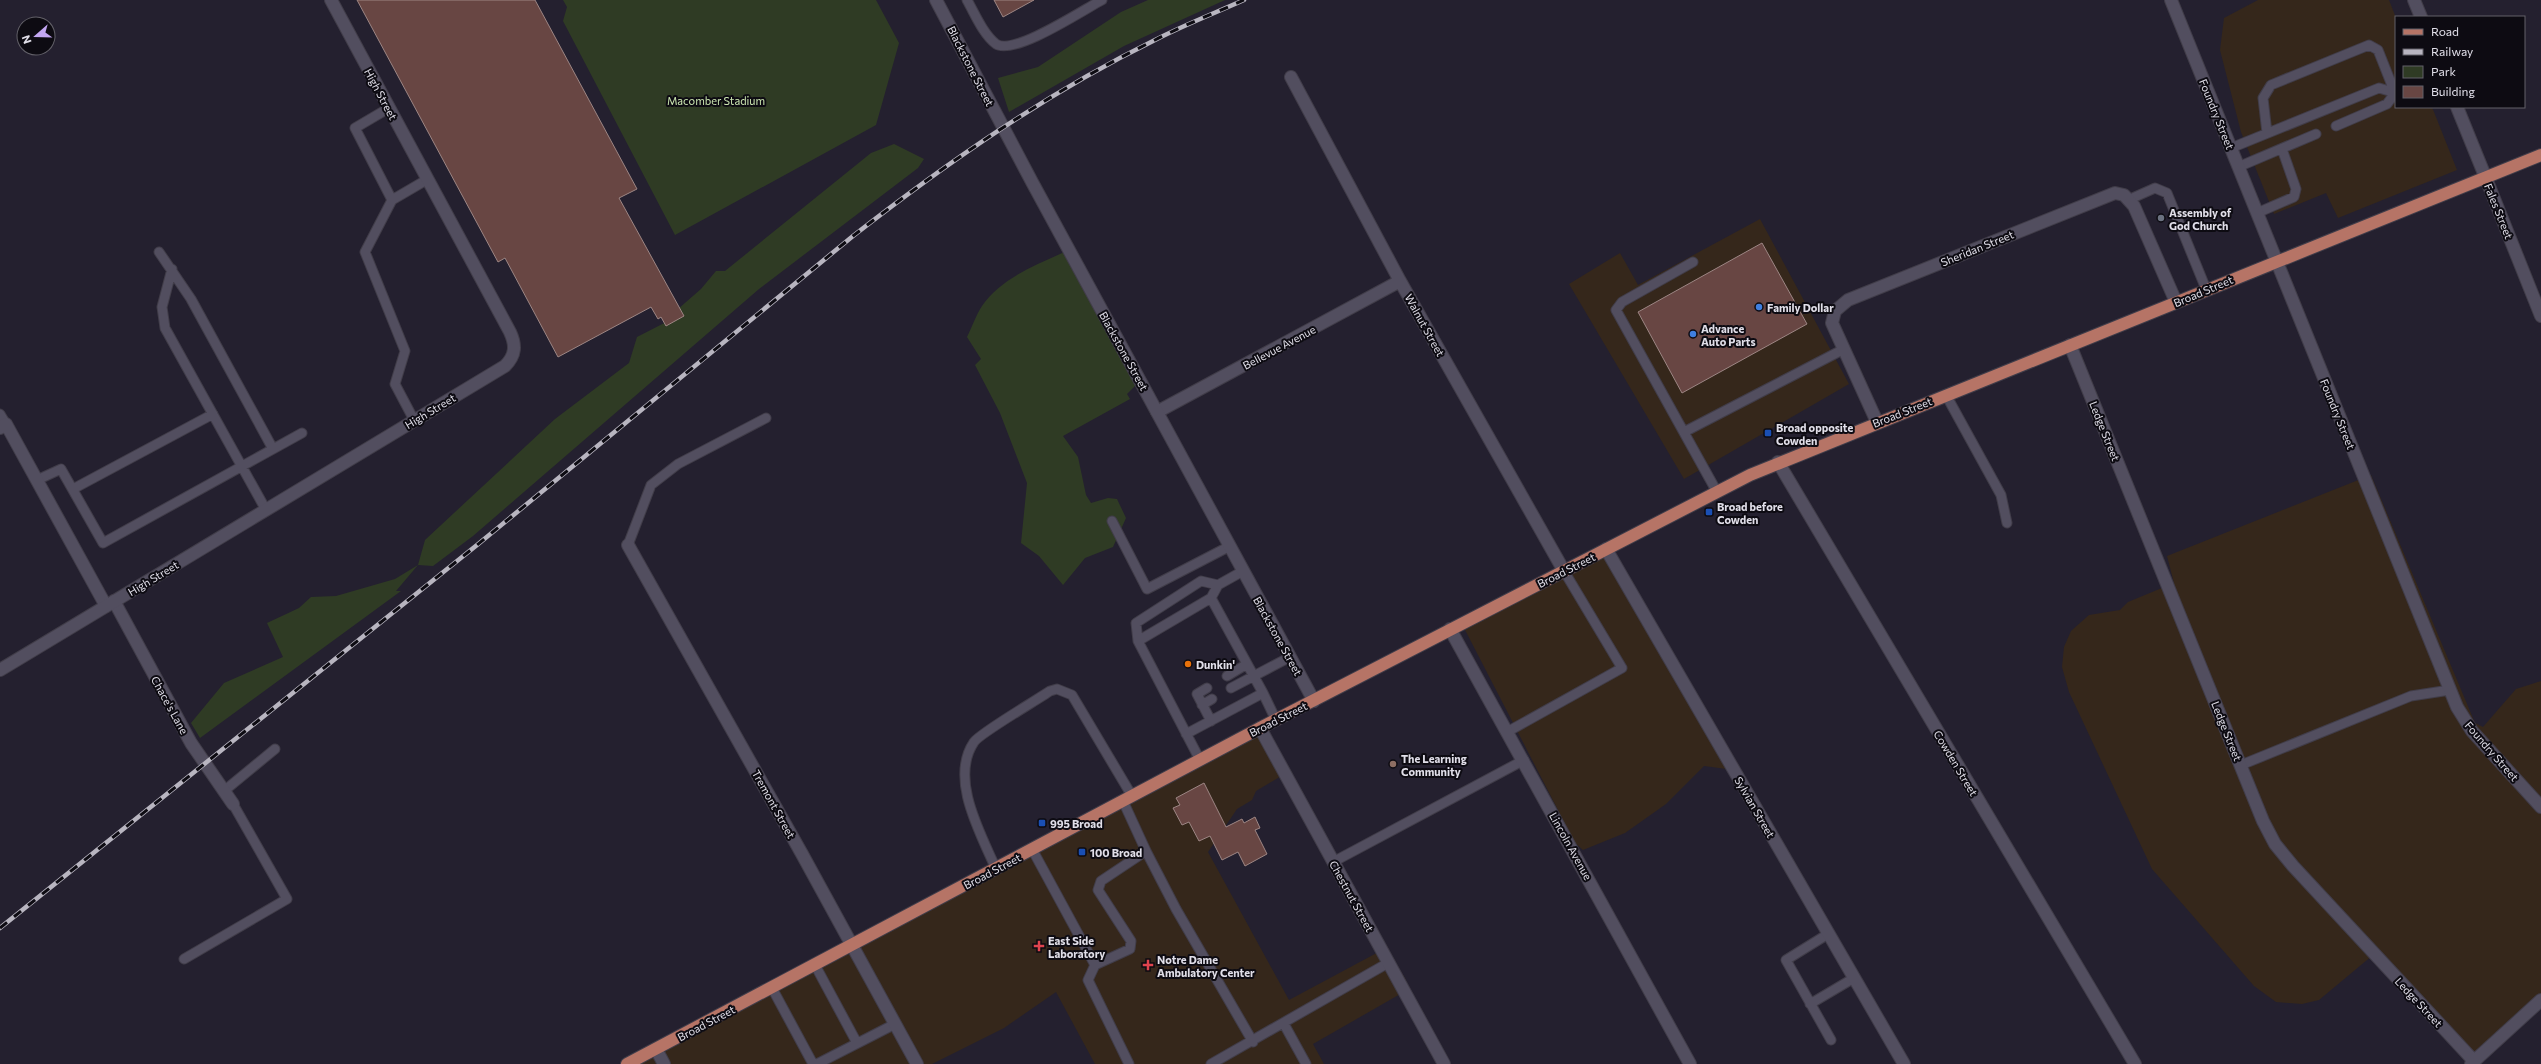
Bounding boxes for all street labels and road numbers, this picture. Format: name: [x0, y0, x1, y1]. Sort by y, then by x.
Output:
street label: Blackstone Street: [945, 24, 997, 109]
street label: High Street: [362, 66, 400, 122]
street label: Foundry Street: [2197, 77, 2237, 152]
street label: Fales Street: [2482, 181, 2516, 241]
street label: Sheridan Street: [1939, 227, 2016, 269]
street label: Broad Street: [2171, 272, 2235, 309]
street label: Walnut Street: [1403, 292, 1448, 359]
street label: Blackstone Street: [1097, 309, 1151, 393]
street label: Bellevue Avenue: [1240, 322, 1318, 372]
street label: Foundry Street: [2318, 377, 2358, 452]
street label: High Street: [402, 391, 458, 431]
street label: Broad Street: [1870, 394, 1934, 430]
street label: Ledge Street: [2087, 399, 2123, 463]
street label: Broad Street: [1535, 550, 1598, 590]
street label: High Street: [125, 558, 181, 598]
street label: Blackstone Street: [1251, 594, 1305, 678]
street label: Chace's Lane: [149, 674, 191, 736]
street label: Broad Street: [1247, 699, 1310, 739]
street label: Ledge Street: [2209, 699, 2245, 763]
street label: Foundry Street: [2463, 719, 2522, 784]
street label: Cowden Street: [1931, 728, 1981, 799]
street label: Tremont Street: [750, 767, 798, 841]
street label: Sylvian Street: [1732, 774, 1778, 840]
street label: Lincoln Avenue: [1547, 810, 1595, 882]
street label: Broad Street: [961, 850, 1023, 892]
street label: Chestnut Street: [1327, 858, 1377, 934]
street label: Ledge Street: [2393, 974, 2446, 1030]
street label: Broad Street: [675, 1002, 737, 1044]

